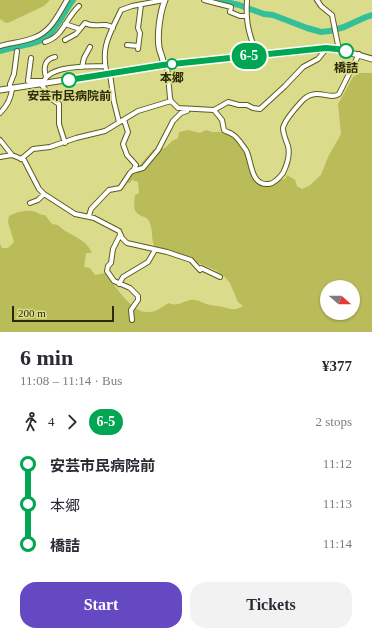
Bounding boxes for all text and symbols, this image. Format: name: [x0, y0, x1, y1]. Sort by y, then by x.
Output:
line badge: 6-5: [226, 43, 272, 69]
marker: 橋詰: [338, 43, 354, 59]
text: 6-5: [240, 48, 258, 63]
marker: 本郷: [166, 58, 178, 70]
place label: 橋詰: [334, 61, 358, 75]
place label: 本郷: [160, 71, 184, 85]
marker: 安芸市民病院前: [61, 72, 77, 88]
place label: 安芸市民病院前: [27, 89, 111, 103]
north arrow: [320, 280, 360, 320]
map controls: [320, 280, 360, 320]
scale bar: [12, 304, 114, 323]
text: 200 m: [18, 307, 46, 319]
text: 6 min: [20, 345, 73, 370]
text: ¥377: [322, 358, 352, 374]
text: 11:08 – 11:14 · Bus: [20, 373, 122, 388]
icon: walk: [20, 411, 42, 433]
icon: forward: [61, 411, 83, 433]
text: 4: [48, 414, 55, 429]
text: 6-5: [97, 414, 115, 429]
text: 2 stops: [316, 414, 352, 429]
text: 11:12: [323, 456, 352, 471]
text: 安芸市民病院前: [50, 458, 155, 474]
text: 11:13: [323, 496, 352, 511]
text: 本郷: [50, 498, 80, 514]
text: 11:14: [323, 536, 352, 551]
text: 橋詰: [50, 538, 80, 554]
button: Start: [20, 582, 182, 628]
button: Tickets: [190, 582, 352, 628]

